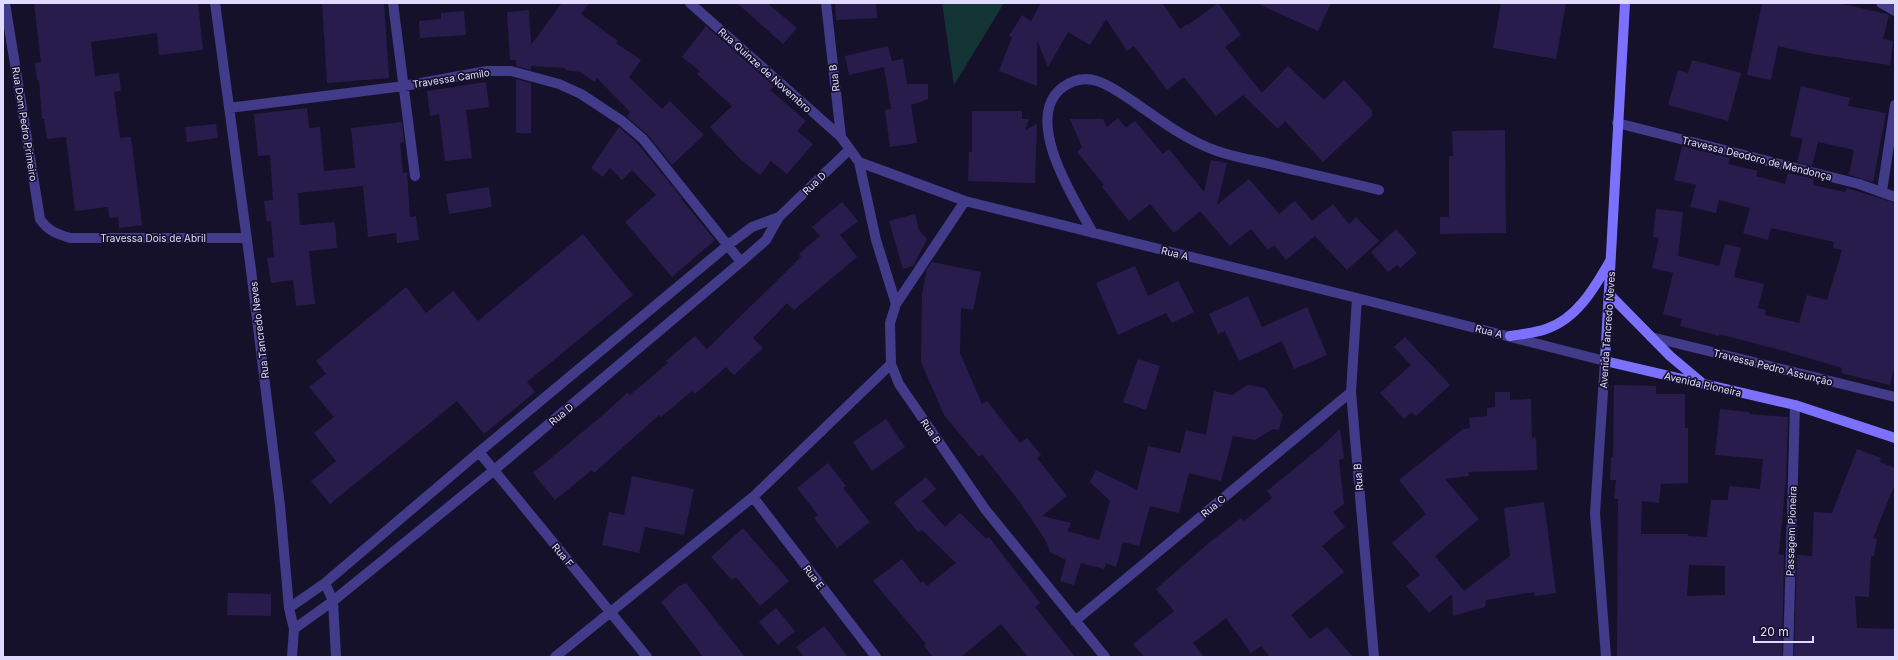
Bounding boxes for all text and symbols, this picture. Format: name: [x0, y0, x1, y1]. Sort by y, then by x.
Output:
street label: Rua Quinze de Novembro: [716, 25, 814, 115]
street label: Rua B: [826, 64, 842, 92]
street label: Rua Dom Pedro Primeiro: [10, 66, 40, 182]
street label: Travessa Camilo: [412, 66, 490, 90]
street label: Travessa Deodoro de Mendonça: [1681, 134, 1833, 182]
street label: Rua D: [800, 169, 828, 197]
street label: Travessa Dois de Abril: [100, 232, 206, 244]
street label: Rua A: [1160, 244, 1190, 262]
street label: Avenida Tancredo Neves: [1597, 271, 1617, 389]
street label: Rua Tancredo Neves: [247, 281, 271, 379]
street label: Rua A: [1474, 322, 1504, 340]
street label: Travessa Pedro Assunção: [1712, 346, 1834, 388]
street label: Avenida Pioneira: [1663, 369, 1743, 399]
street label: Rua D: [546, 400, 576, 428]
street label: Rua B: [918, 416, 944, 446]
street label: Rua B: [1351, 463, 1365, 491]
street label: Passagem Pioneira: [1783, 486, 1799, 576]
street label: Rua C: [1198, 492, 1228, 520]
street label: Rua F: [550, 541, 576, 569]
street label: Rua E: [801, 563, 827, 591]
scale bar: [1754, 618, 1813, 644]
text: 20 m: [1760, 624, 1789, 639]

